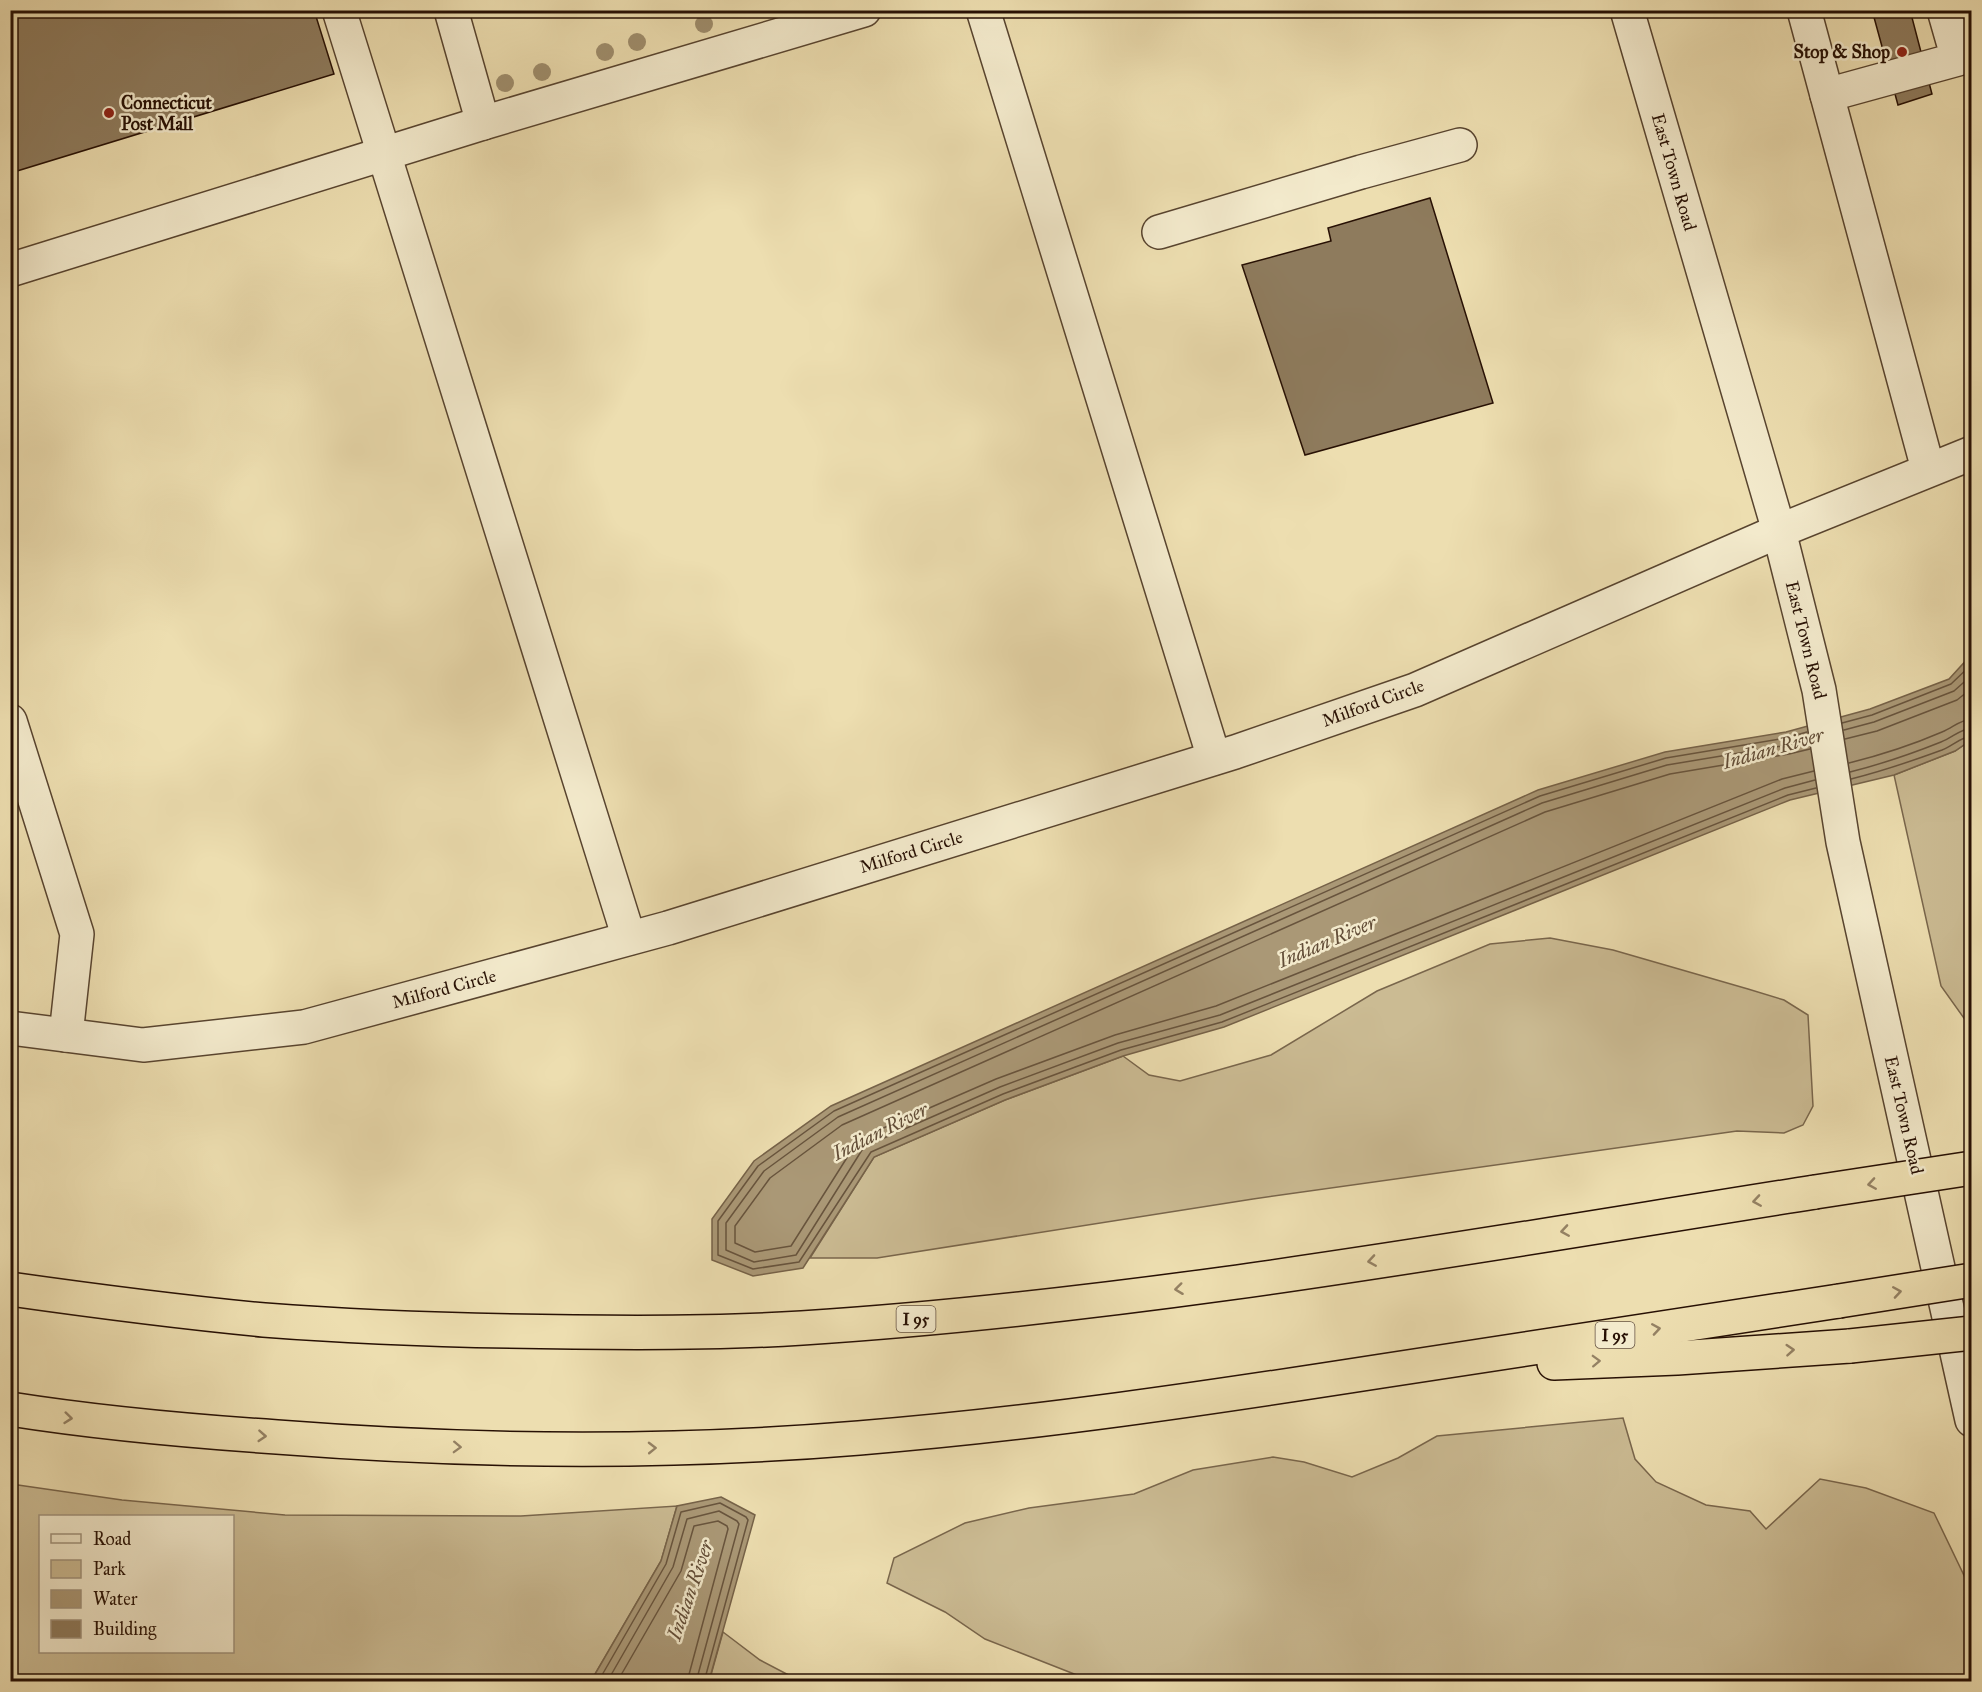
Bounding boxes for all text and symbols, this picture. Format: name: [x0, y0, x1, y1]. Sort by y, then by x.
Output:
place label: Stop & Shop: [1794, 41, 1890, 64]
marker: Stop & Shop: [1895, 45, 1909, 59]
place label: Connecticut Post Mall: [121, 92, 212, 135]
marker: Connecticut Post Mall: [102, 106, 116, 120]
street label: East Town Road: [1647, 111, 1701, 233]
street label: East Town Road: [1781, 579, 1831, 701]
street label: Milford Circle: [1319, 674, 1427, 732]
water label: Indian River: [1719, 722, 1828, 774]
street label: Milford Circle: [857, 826, 965, 878]
water label: Indian River: [1273, 909, 1381, 973]
street label: Milford Circle: [390, 965, 498, 1013]
street label: East Town Road: [1880, 1054, 1928, 1176]
water label: Indian River: [827, 1096, 933, 1166]
one-way arrow: [1868, 1177, 1877, 1189]
one-way arrow: [1753, 1195, 1762, 1207]
one-way arrow: [1560, 1225, 1569, 1237]
one-way arrow: [1367, 1255, 1377, 1267]
one-way arrow: [1174, 1283, 1184, 1295]
one-way arrow: [1891, 1286, 1901, 1299]
road number: I 95: [896, 1306, 936, 1332]
road number: I 95: [1596, 1322, 1634, 1348]
one-way arrow: [1650, 1323, 1660, 1336]
one-way arrow: [1786, 1344, 1795, 1357]
one-way arrow: [1591, 1355, 1600, 1368]
one-way arrow: [64, 1411, 73, 1423]
one-way arrow: [258, 1430, 267, 1443]
one-way arrow: [453, 1441, 462, 1454]
one-way arrow: [648, 1442, 657, 1454]
legend: [39, 1515, 234, 1653]
text: Road: [93, 1528, 131, 1550]
water label: Indian River: [661, 1535, 719, 1644]
text: Park: [93, 1558, 126, 1580]
text: Water: [93, 1588, 138, 1610]
text: Building: [93, 1618, 157, 1641]

